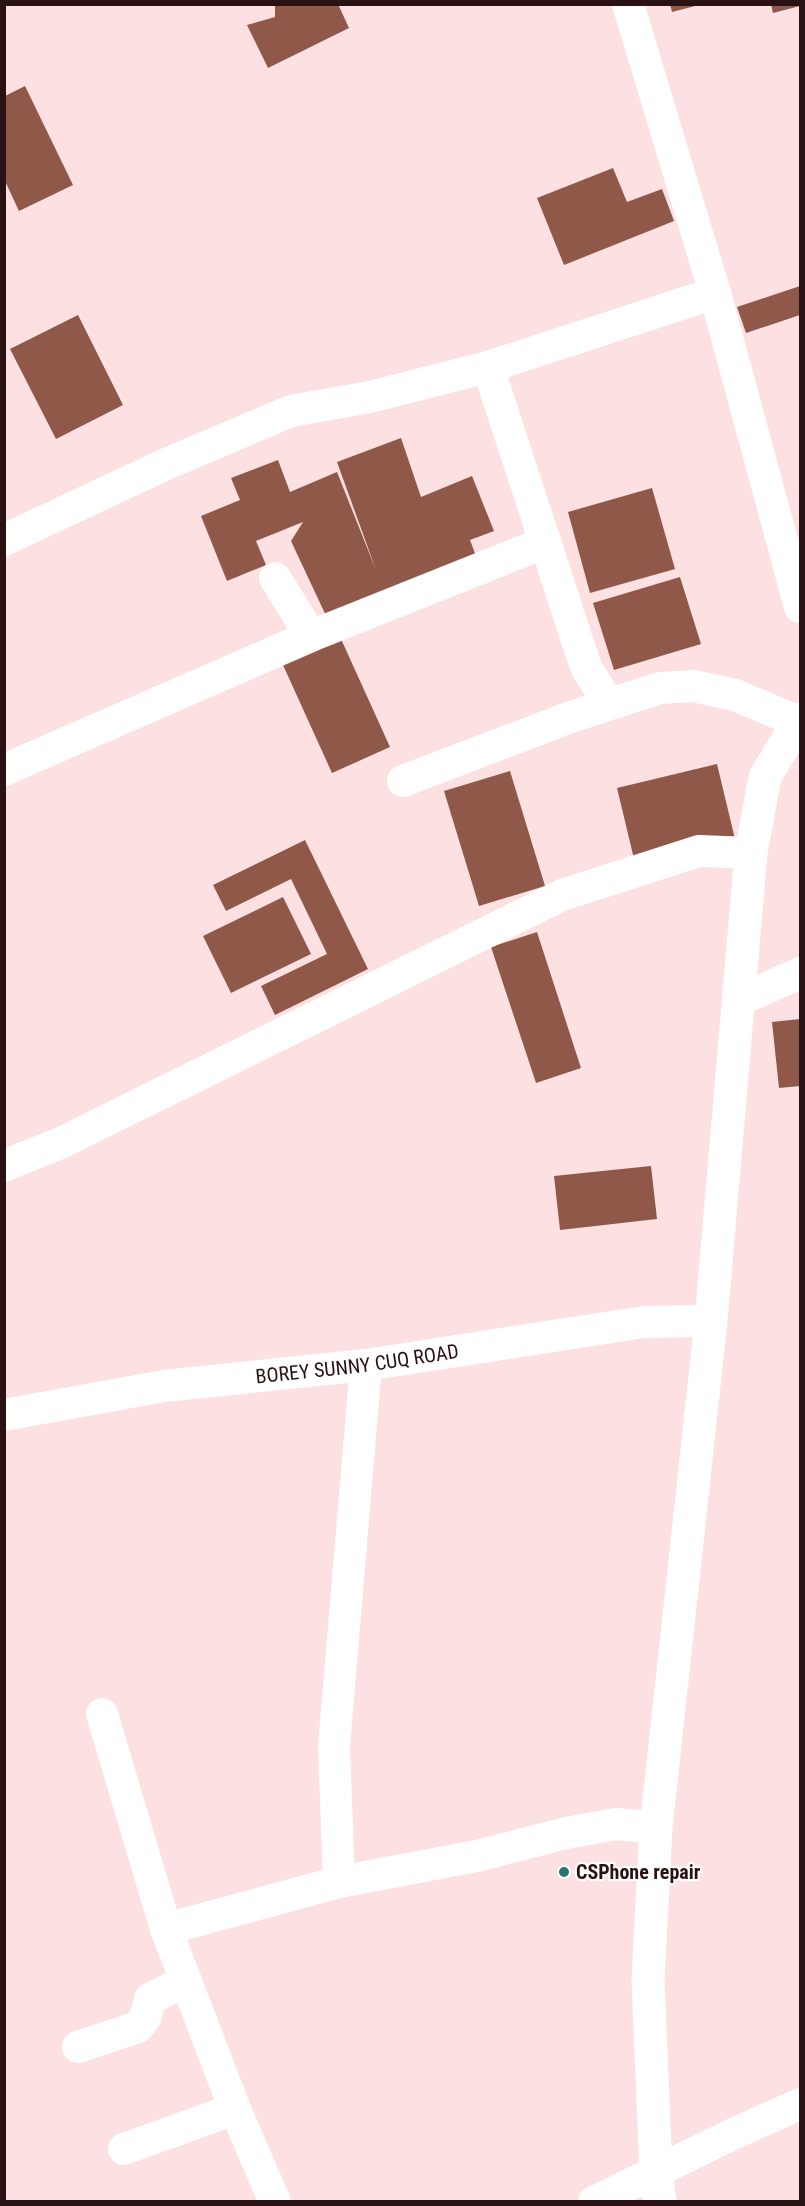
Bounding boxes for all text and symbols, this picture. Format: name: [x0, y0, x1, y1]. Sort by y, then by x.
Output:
street label: BOREY SUNNY CUQ ROAD: [254, 1339, 460, 1388]
place label: CSPhone repair: [576, 1860, 701, 1884]
marker: CSPhone repair: [557, 1865, 571, 1879]

